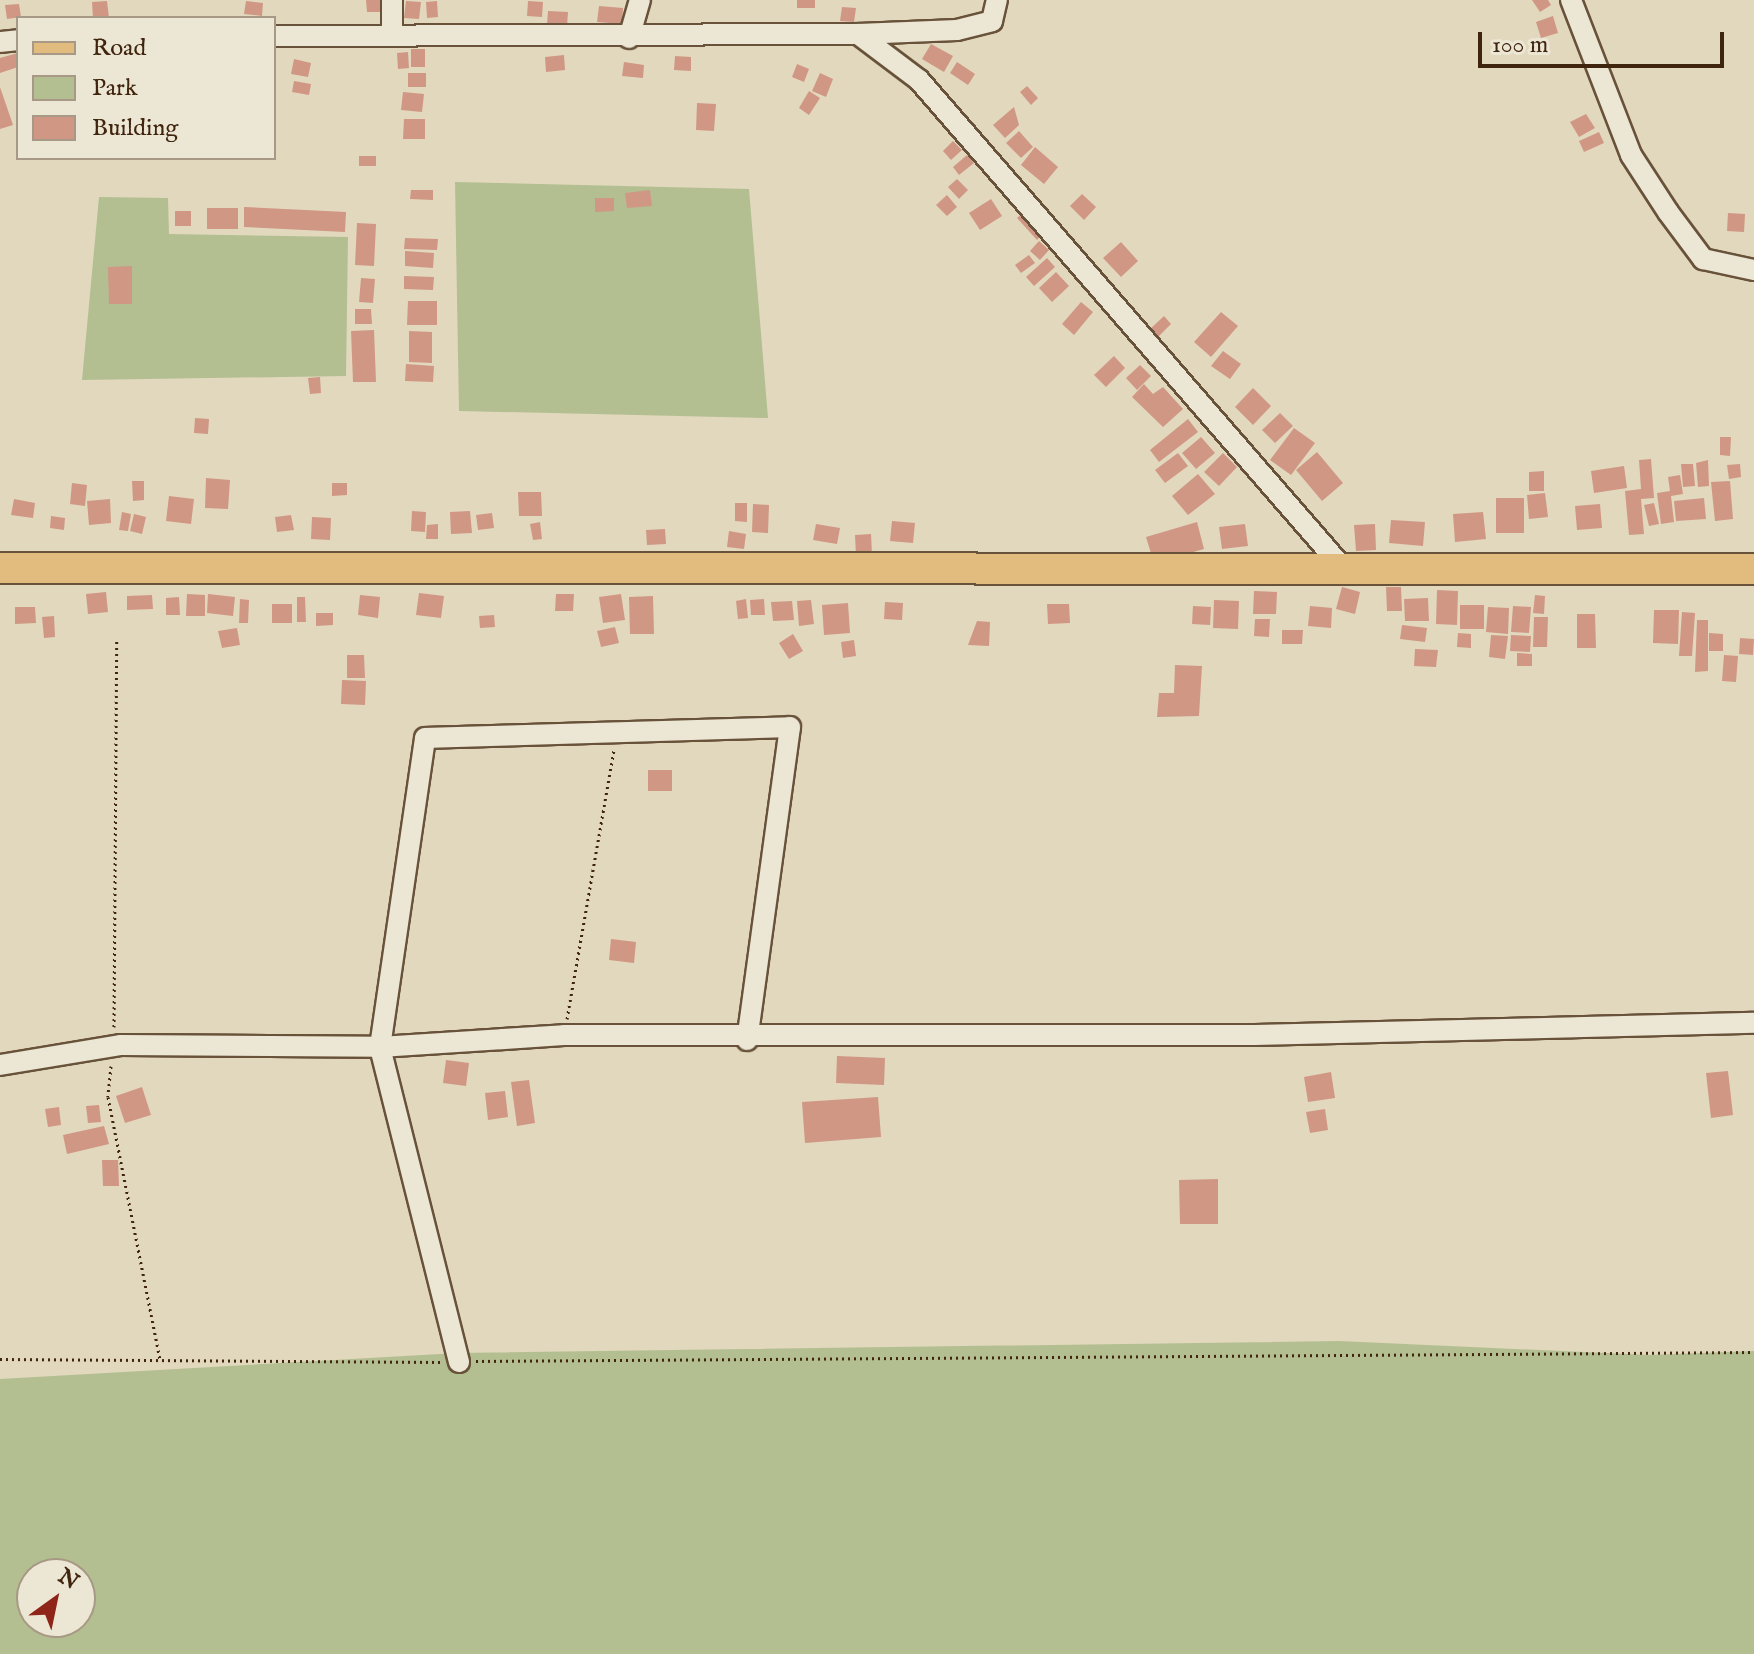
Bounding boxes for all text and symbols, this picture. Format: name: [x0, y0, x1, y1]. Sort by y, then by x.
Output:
legend: [16, 16, 276, 160]
scale bar: [1482, 16, 1728, 66]
text: 100 m: [1492, 30, 1548, 61]
text: Road: [92, 33, 146, 64]
text: Park: [92, 73, 138, 104]
text: Building: [92, 113, 178, 144]
north arrow: [16, 1558, 96, 1638]
text: N: [52, 1563, 84, 1596]

